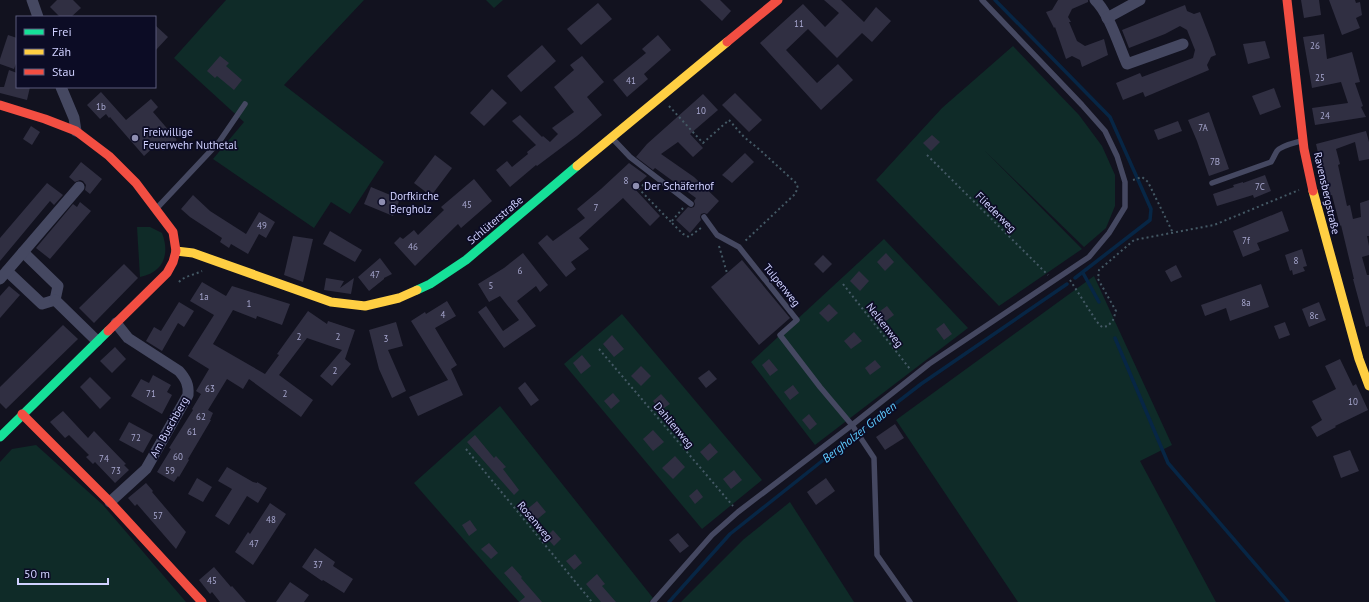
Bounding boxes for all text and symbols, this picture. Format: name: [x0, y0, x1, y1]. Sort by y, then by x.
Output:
legend: [16, 16, 156, 88]
house number: 11: [794, 18, 804, 29]
text: Frei: [52, 24, 72, 39]
house number: 26: [1310, 40, 1320, 51]
text: Zäh: [52, 44, 71, 59]
text: Stau: [52, 64, 75, 79]
house number: 25: [1315, 72, 1325, 83]
house number: 41: [626, 75, 636, 86]
house number: 1b: [96, 101, 106, 112]
house number: 10: [696, 105, 706, 116]
house number: 24: [1320, 110, 1330, 121]
house number: 7A: [1198, 122, 1209, 133]
place label: Freiwillige Feuerwehr Nuthetal: [143, 125, 238, 152]
marker: Freiwillige Feuerwehr Nuthetal: [130, 133, 140, 143]
street label: Ravensbergstraße: [1311, 150, 1343, 236]
house number: 7B: [1210, 156, 1220, 167]
house number: 8: [624, 175, 629, 186]
place label: Der Schäferhof: [644, 179, 714, 193]
marker: Der Schäferhof: [631, 181, 641, 191]
house number: 7C: [1255, 181, 1265, 192]
place label: Dorfkirche Bergholz: [390, 189, 439, 216]
street label: Fliederweg: [973, 189, 1019, 235]
street label: Schlüterstraße: [464, 192, 526, 247]
marker: Dorfkirche Bergholz: [377, 197, 387, 207]
house number: 45: [462, 199, 472, 210]
house number: 7: [594, 202, 599, 213]
house number: 49: [257, 220, 267, 231]
house number: 7f: [1242, 235, 1251, 246]
house number: 46: [408, 241, 418, 252]
house number: 8: [1294, 255, 1299, 266]
street label: Tulpenweg: [761, 261, 804, 309]
house number: 6: [518, 265, 523, 276]
house number: 47: [370, 269, 380, 280]
house number: 5: [489, 280, 494, 291]
house number: 1a: [199, 291, 209, 302]
house number: 8a: [1241, 297, 1251, 308]
house number: 1: [247, 298, 252, 309]
street label: Nelkenweg: [863, 300, 907, 350]
house number: 4: [441, 309, 446, 320]
house number: 8c: [1310, 310, 1318, 321]
house number: 2: [297, 331, 302, 342]
house number: 2: [336, 331, 341, 342]
house number: 3: [384, 333, 389, 344]
house number: 2: [333, 365, 338, 376]
house number: 63: [205, 383, 215, 394]
house number: 71: [146, 388, 156, 399]
house number: 2: [283, 388, 288, 399]
street label: Am Buschberg: [147, 394, 192, 460]
house number: 10: [1348, 396, 1358, 407]
water label: Bergholzer Graben: [819, 398, 899, 466]
street label: Dahlienweg: [651, 399, 697, 451]
house number: 62: [196, 411, 206, 422]
house number: 61: [187, 426, 197, 437]
house number: 72: [131, 432, 141, 443]
house number: 60: [173, 451, 183, 462]
house number: 74: [99, 453, 109, 464]
house number: 73: [111, 465, 121, 476]
house number: 59: [165, 465, 175, 476]
street label: Rosenweg: [514, 498, 556, 544]
house number: 57: [153, 510, 163, 521]
house number: 48: [266, 514, 276, 525]
house number: 47: [249, 538, 259, 549]
house number: 37: [313, 559, 323, 570]
scale bar: [18, 560, 108, 586]
text: 50 m: [24, 566, 50, 581]
house number: 45: [207, 575, 217, 586]

